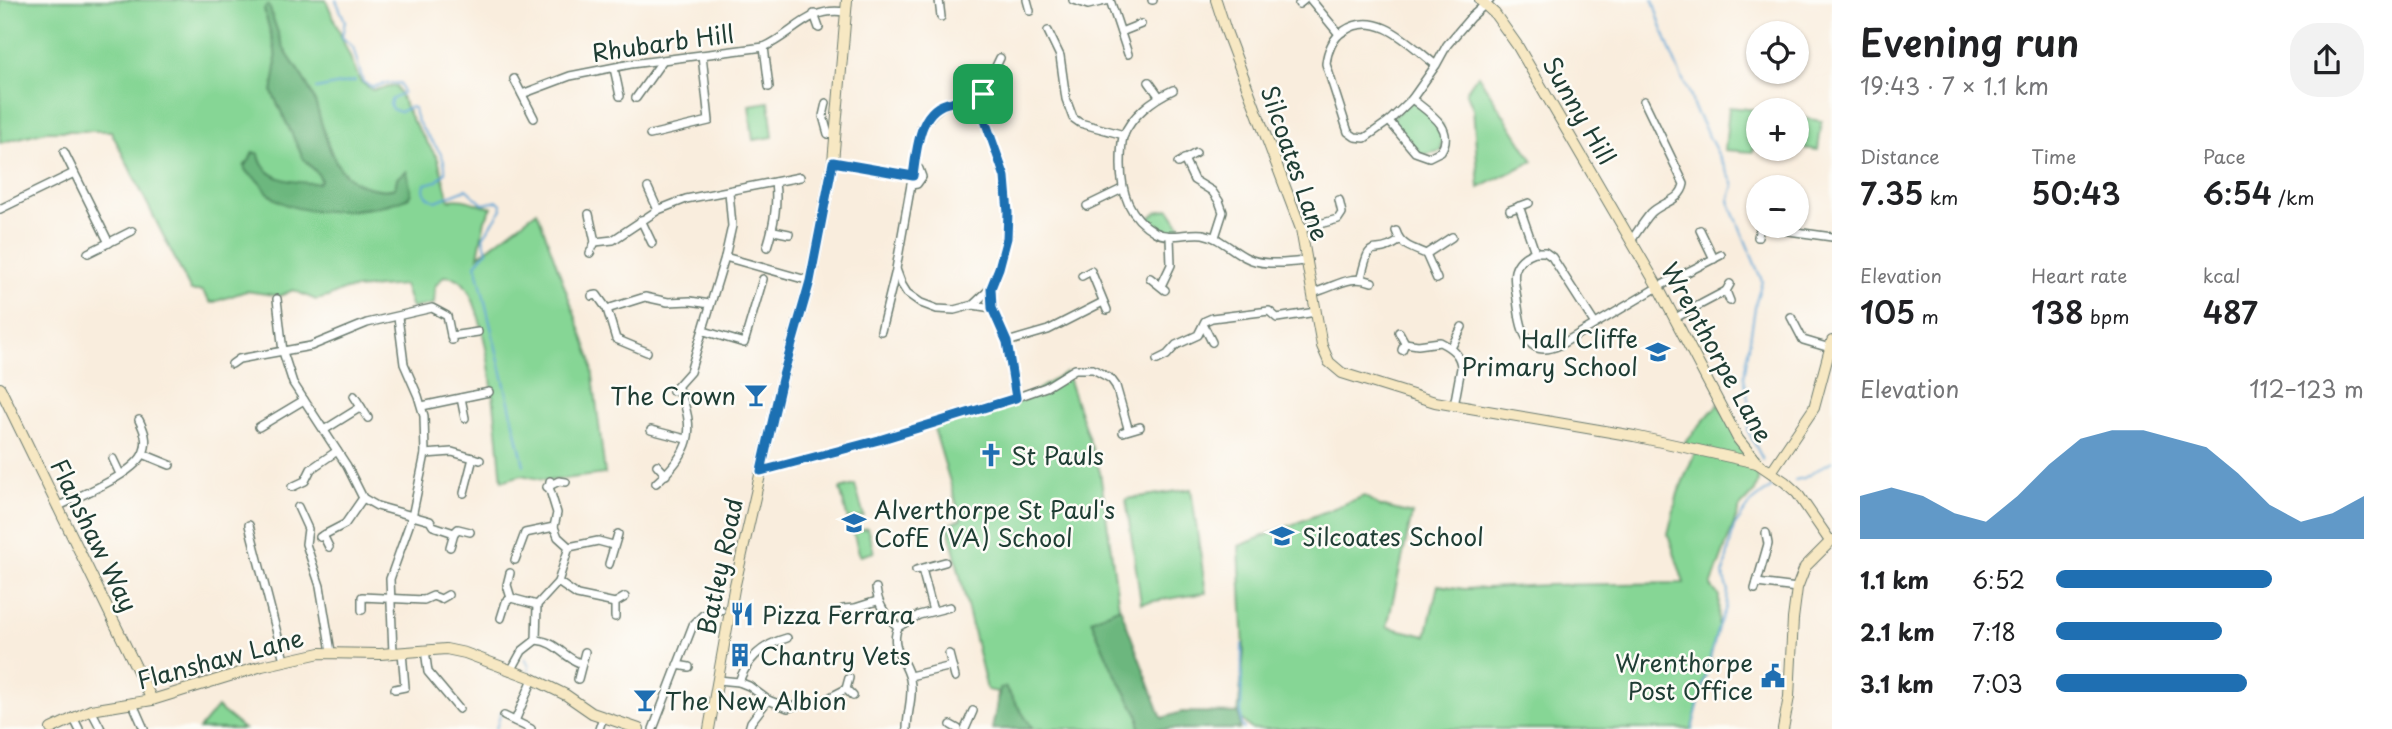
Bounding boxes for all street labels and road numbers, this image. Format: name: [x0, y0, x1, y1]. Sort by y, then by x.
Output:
street label: Rhubarb Hill: [589, 14, 737, 70]
street label: Sunny Hill: [1534, 49, 1626, 171]
street label: Silcoates Lane: [1253, 80, 1339, 246]
street label: Wrenthorpe Lane: [1653, 255, 1783, 449]
street label: Flanshaw Way: [42, 452, 148, 618]
street label: Batley Road: [687, 494, 751, 638]
street label: Flanshaw Lane: [133, 618, 307, 698]

